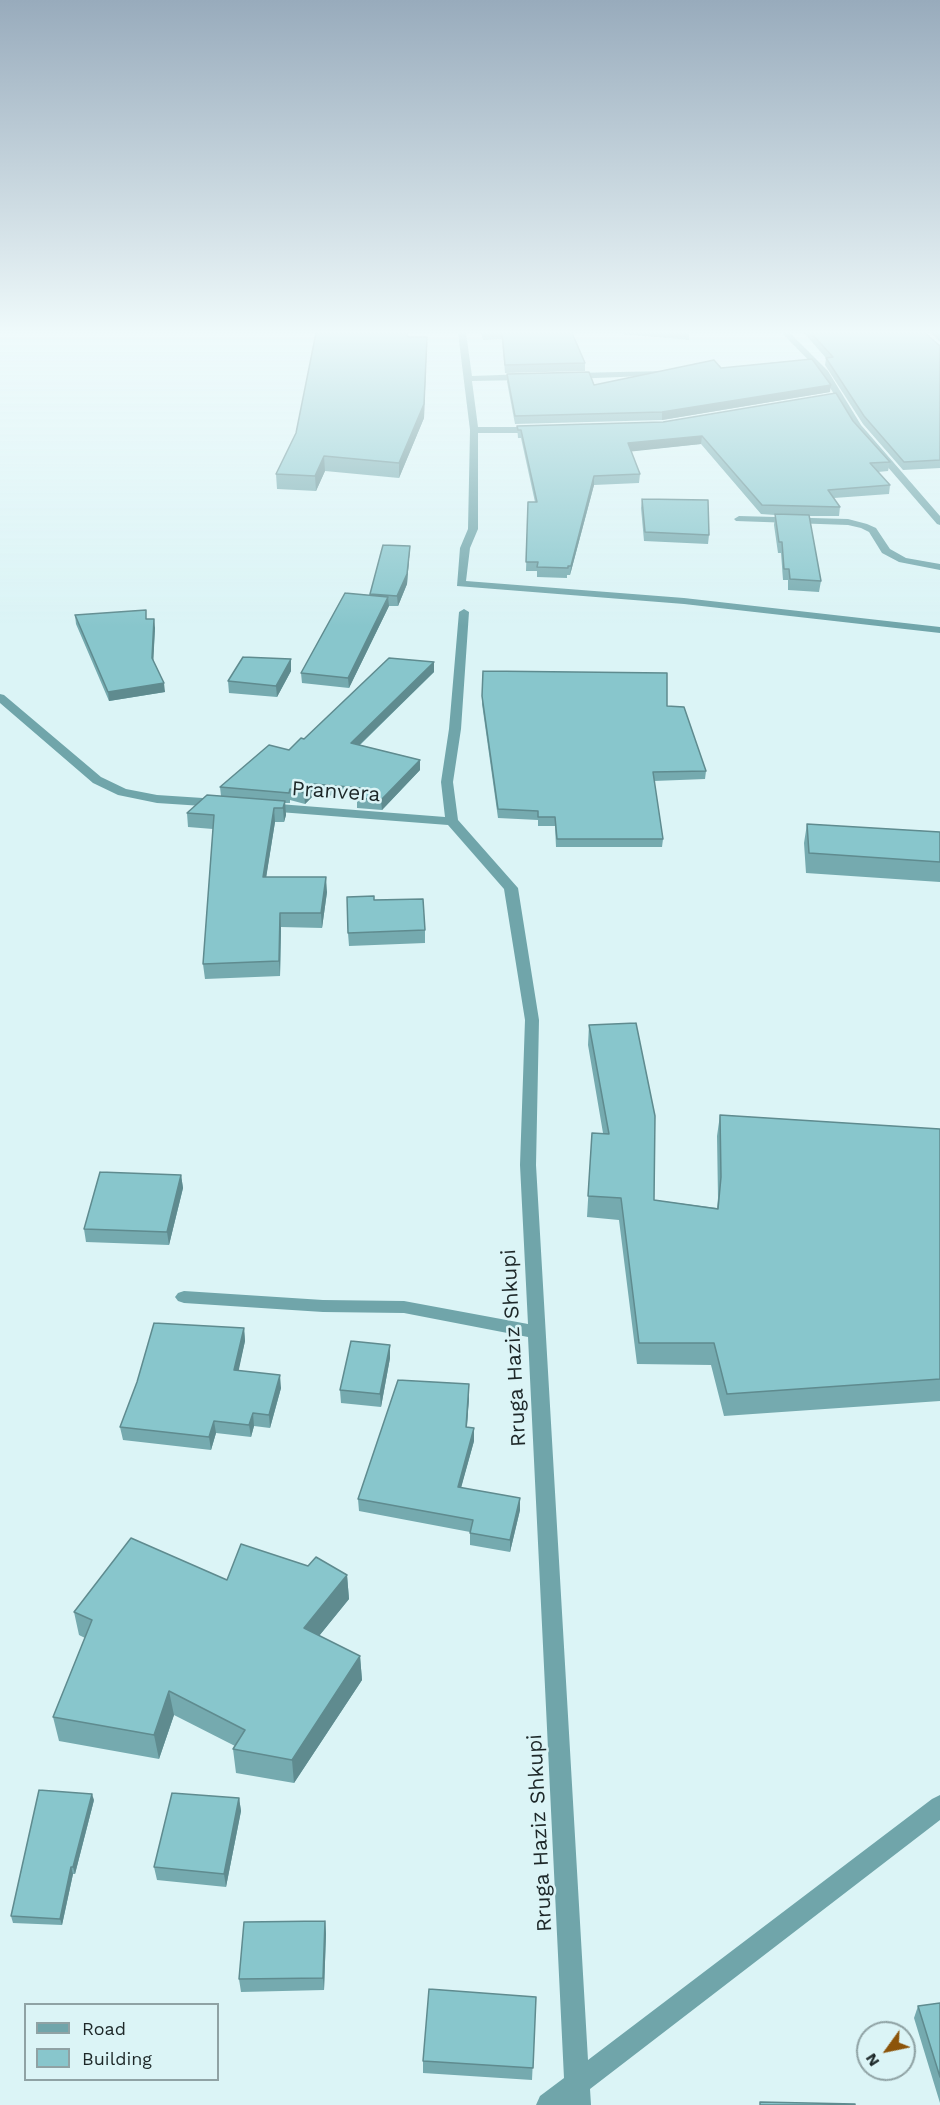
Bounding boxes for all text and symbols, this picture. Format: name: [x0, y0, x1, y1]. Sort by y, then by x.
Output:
street label: Pranvera: [291, 776, 381, 808]
street label: Rruga Haziz Shkupi: [496, 1248, 532, 1448]
street label: Rruga Haziz Shkupi: [522, 1733, 558, 1933]
legend: [24, 2003, 219, 2081]
text: Road: [82, 2018, 126, 2039]
north arrow: [856, 2021, 916, 2081]
text: Building: [82, 2048, 152, 2069]
text: N: [861, 2050, 883, 2070]

